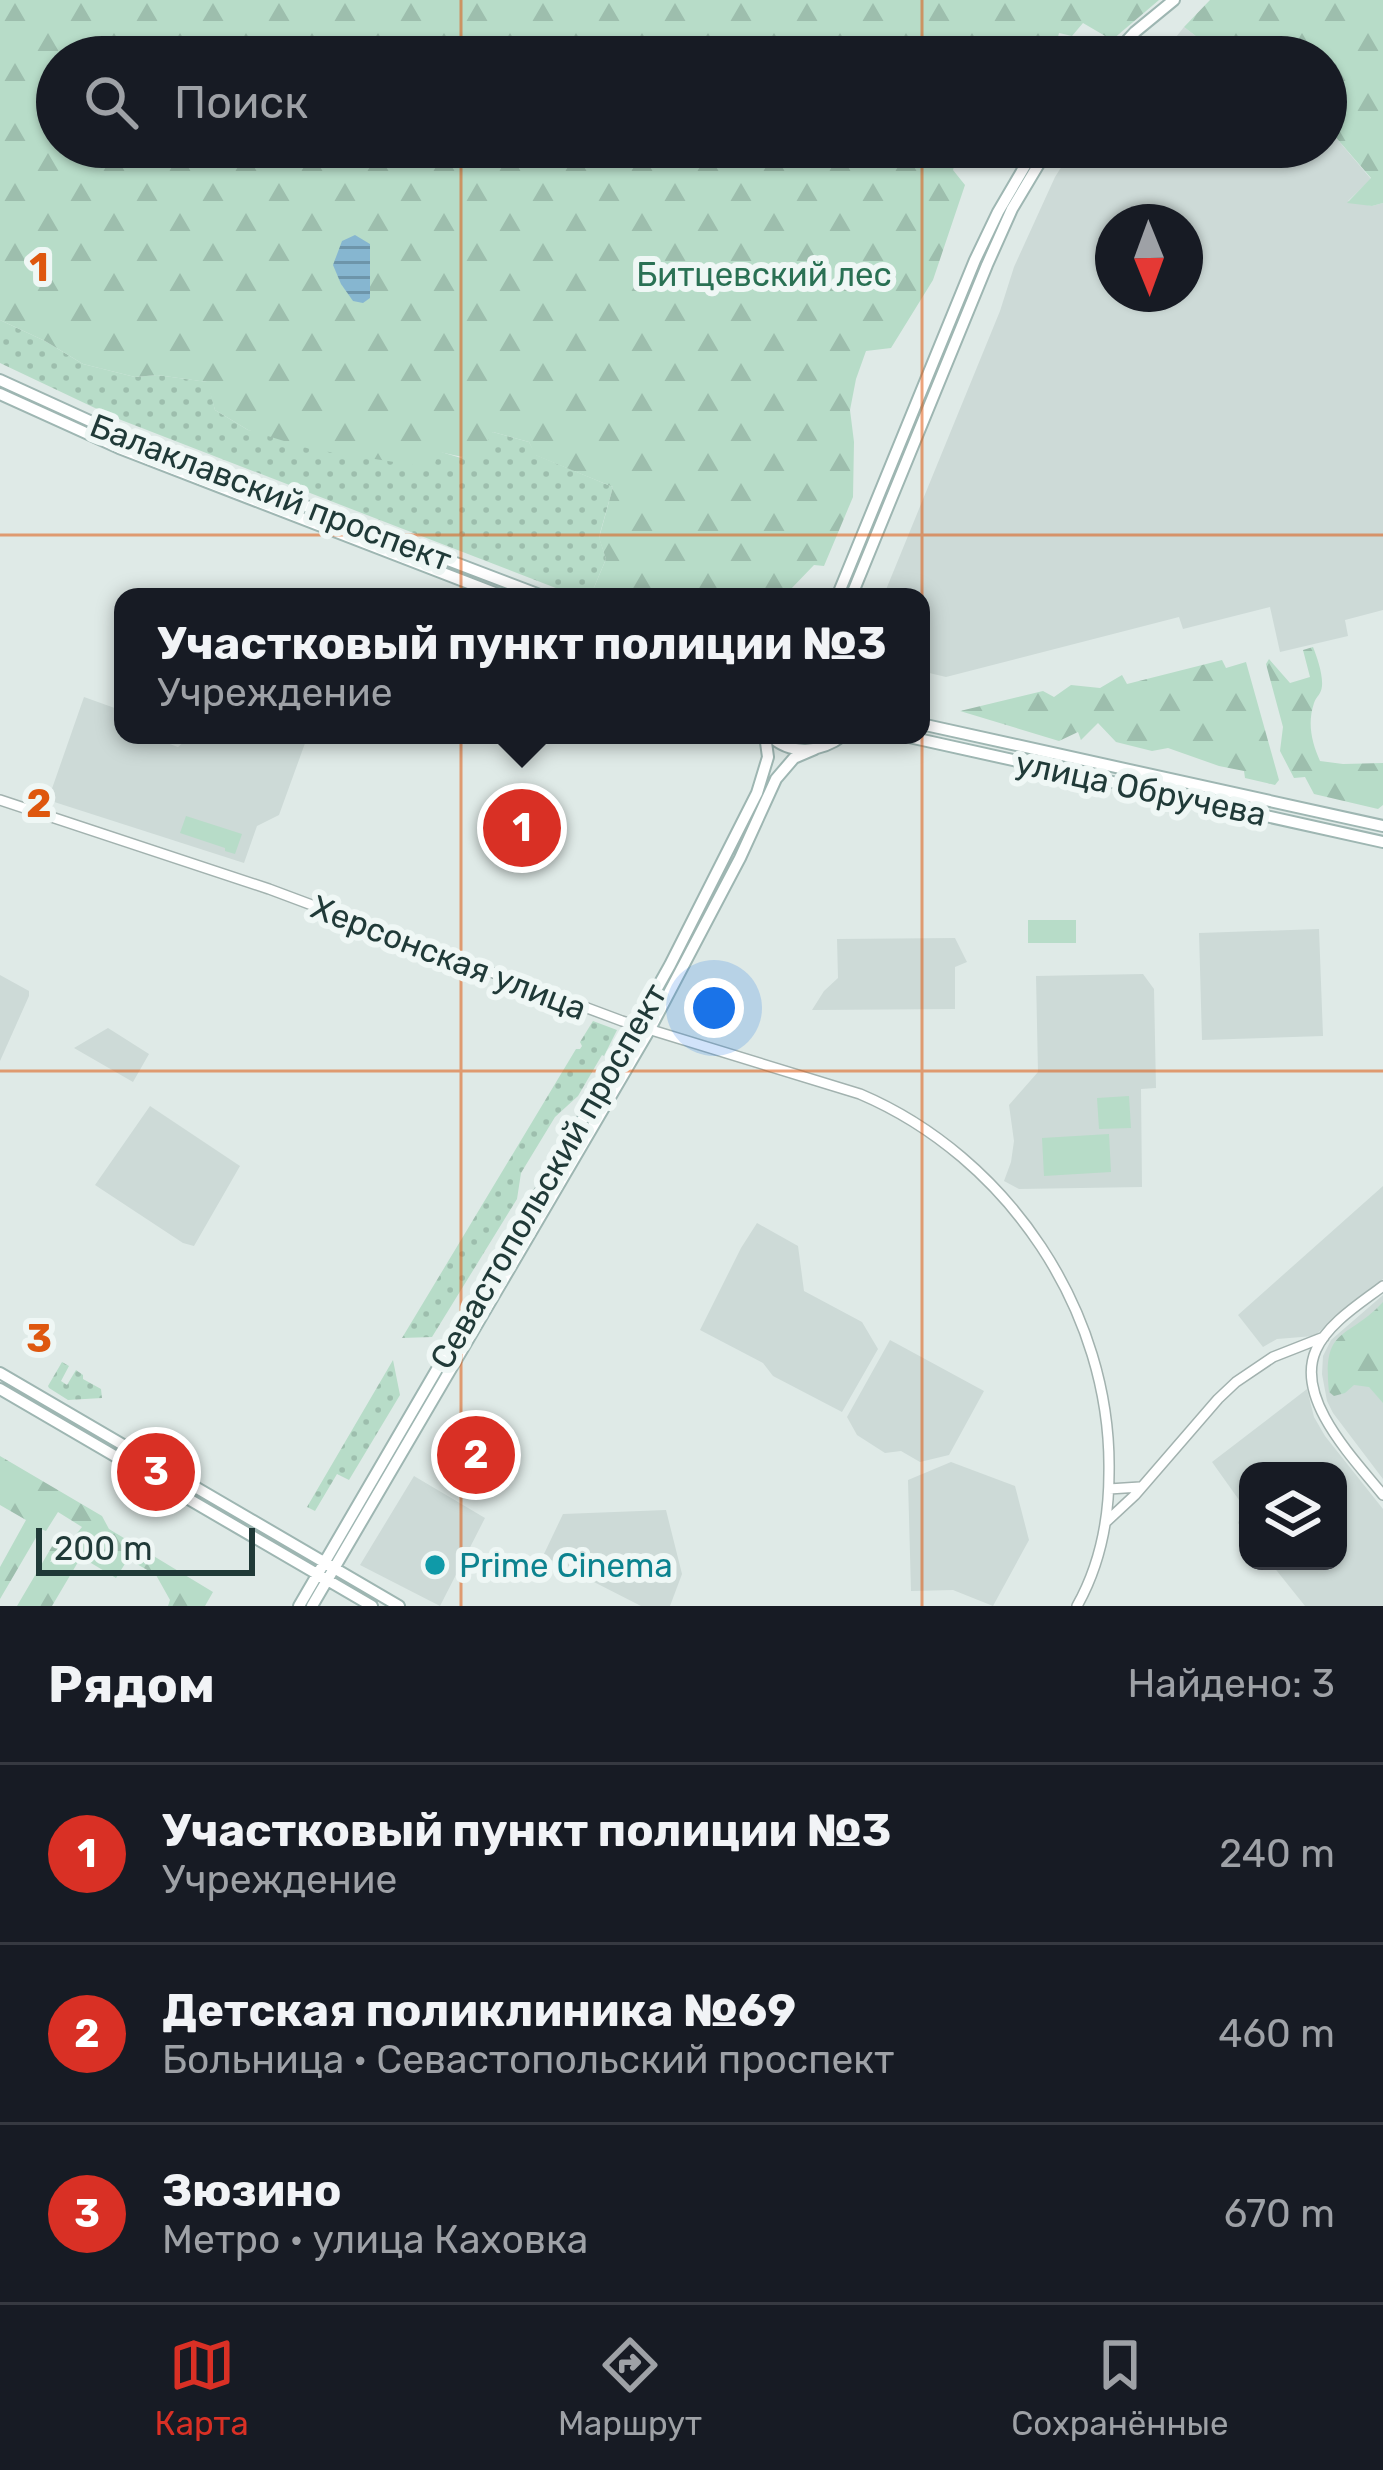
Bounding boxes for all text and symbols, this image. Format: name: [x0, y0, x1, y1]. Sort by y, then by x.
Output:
search box: [36, 36, 1347, 168]
icon: search: [78, 69, 144, 135]
text: Поиск: [174, 76, 308, 129]
north arrow: [1095, 204, 1203, 312]
text: 1: [29, 245, 49, 291]
park label: Битцевский лес: [636, 255, 892, 294]
street label: Балаклавский проспект: [85, 406, 457, 579]
popup: [114, 588, 930, 744]
text: Участковый пункт полиции №3: [157, 617, 887, 670]
text: Учреждение: [157, 670, 393, 716]
street label: улица Обручева: [1012, 743, 1270, 834]
text: 2: [26, 781, 52, 827]
pin: 1: [483, 783, 561, 873]
street label: Херсонская улица: [306, 887, 592, 1028]
street label: Севастопольский проспект: [422, 977, 675, 1376]
your location: [684, 978, 744, 1038]
text: 3: [26, 1316, 52, 1362]
pin: 2: [437, 1410, 515, 1500]
pin: 3: [117, 1427, 195, 1517]
map controls: [1239, 1462, 1347, 1570]
button: layers: [1239, 1462, 1347, 1570]
scale bar: [36, 1522, 255, 1575]
text: 200 m: [54, 1529, 153, 1568]
place label: Prime Cinema: [459, 1546, 673, 1585]
marker: Prime Cinema: [422, 1552, 448, 1578]
text: Рядом: [48, 1654, 215, 1715]
text: Найдено: 3: [1128, 1661, 1335, 1707]
text: Участковый пункт полиции №3: [162, 1804, 891, 1857]
text: 1: [77, 1831, 97, 1877]
text: 240 m: [1219, 1831, 1335, 1877]
text: Учреждение: [162, 1857, 397, 1903]
text: Детская поликлиника №69: [162, 1984, 796, 2037]
text: 2: [74, 2011, 100, 2057]
text: 460 m: [1218, 2011, 1335, 2057]
text: Больница · Севастопольский проспект: [162, 2037, 894, 2083]
text: Зюзино: [162, 2164, 342, 2217]
text: 3: [74, 2191, 100, 2237]
text: 670 m: [1224, 2191, 1335, 2237]
text: Метро · улица Каховка: [162, 2217, 588, 2263]
tab: Карта: [155, 2332, 249, 2443]
tab: Маршрут: [558, 2332, 702, 2443]
tab: Сохранённые: [1011, 2332, 1228, 2443]

